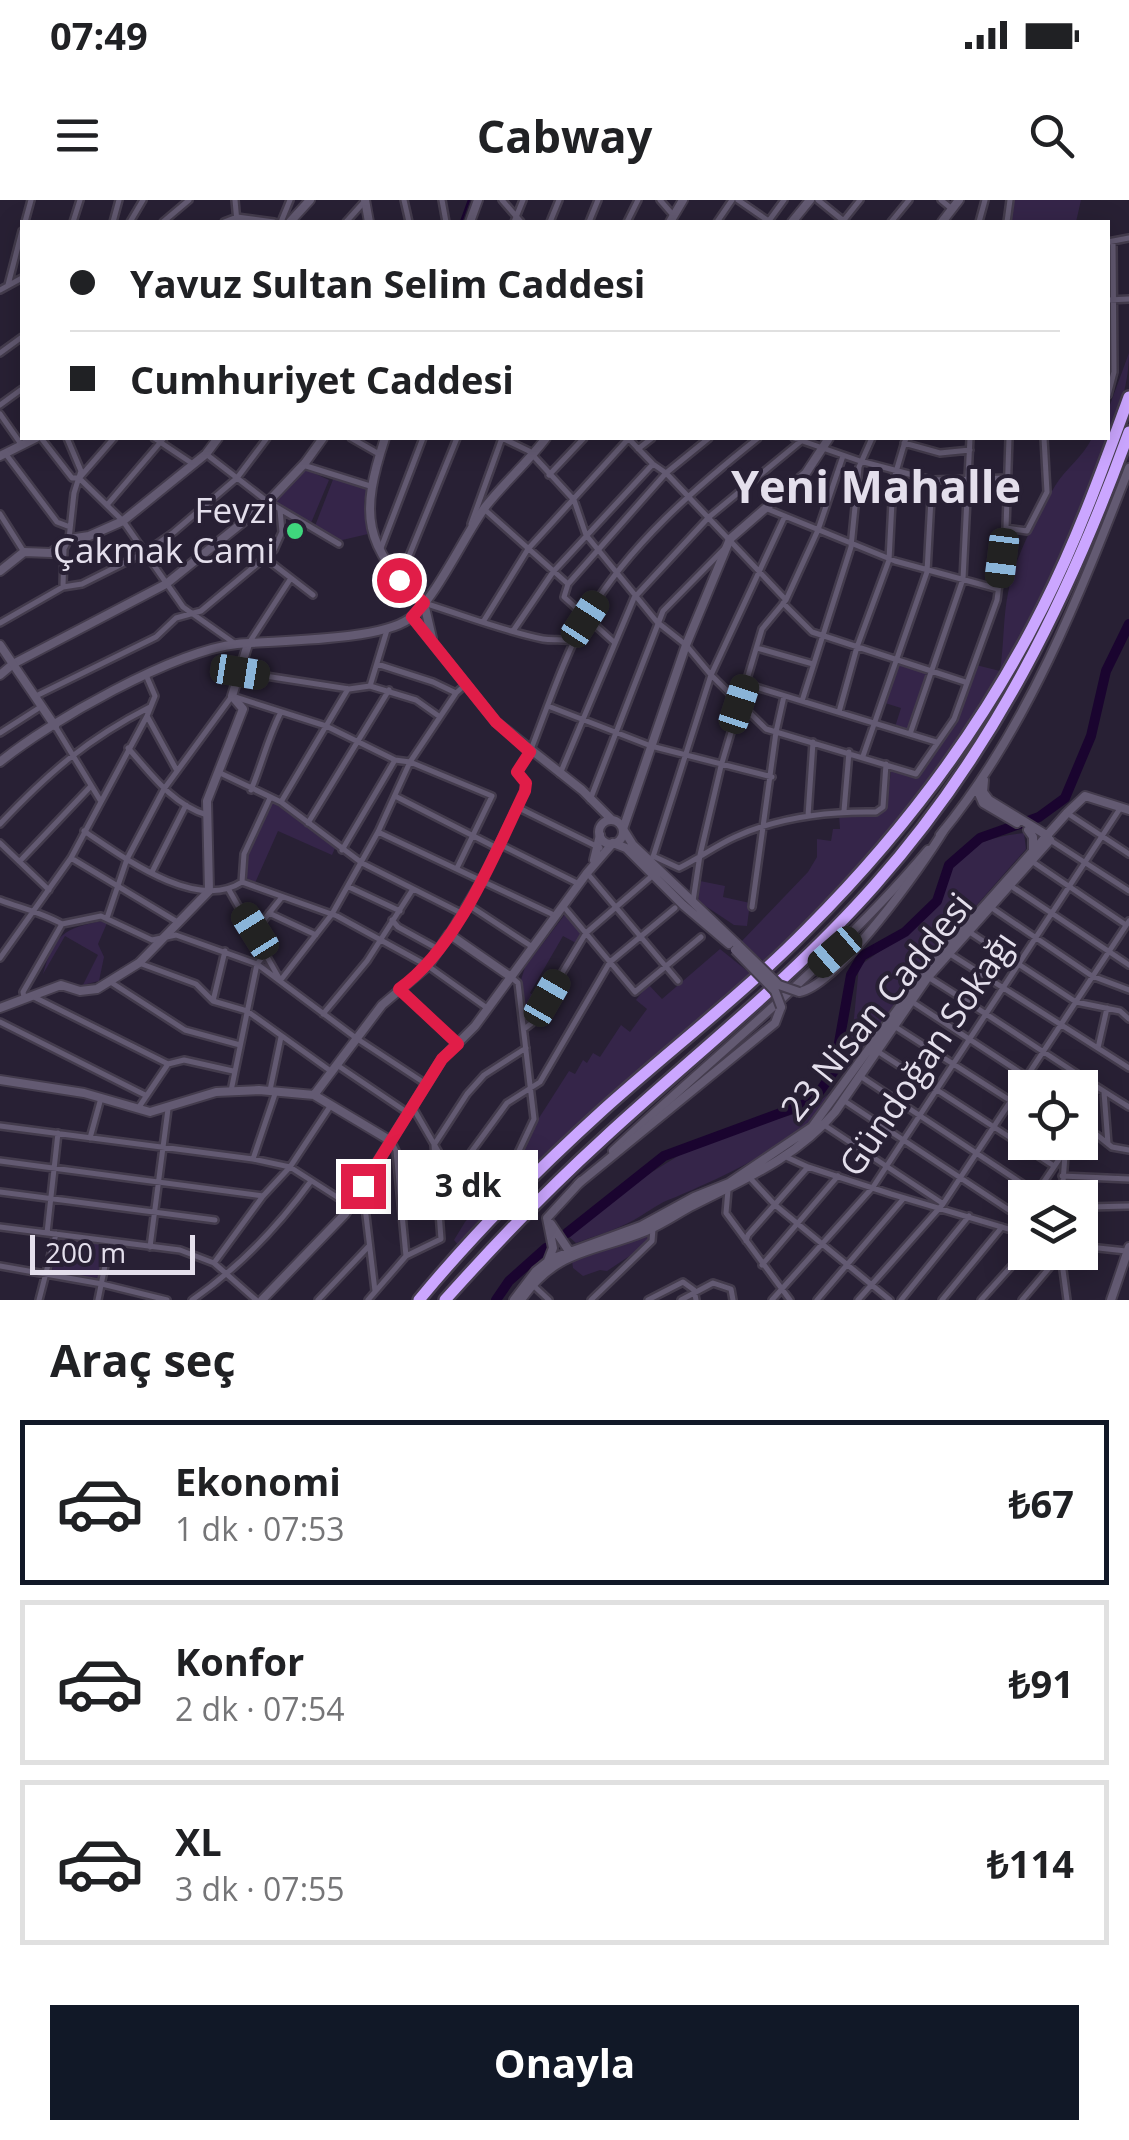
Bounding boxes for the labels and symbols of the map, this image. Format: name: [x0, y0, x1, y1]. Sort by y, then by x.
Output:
district label: Yeni Mahalle: [731, 455, 1021, 516]
place label: Fevzi Çakmak Cami: [53, 486, 275, 573]
marker: Fevzi Çakmak Cami: [284, 520, 306, 542]
car: [983, 526, 1021, 590]
route start: [377, 558, 422, 603]
car: [556, 586, 614, 652]
car: [208, 652, 272, 692]
car: [715, 671, 763, 737]
street label: 23 Nisan Caddesi: [769, 882, 982, 1130]
car: [226, 898, 284, 964]
car: [803, 921, 867, 983]
street label: Gündoğan Sokağı: [827, 922, 1026, 1185]
car: [519, 965, 575, 1031]
callout: 3 dk: [398, 1151, 538, 1221]
route end: [341, 1164, 386, 1209]
scale bar: [30, 1230, 195, 1274]

